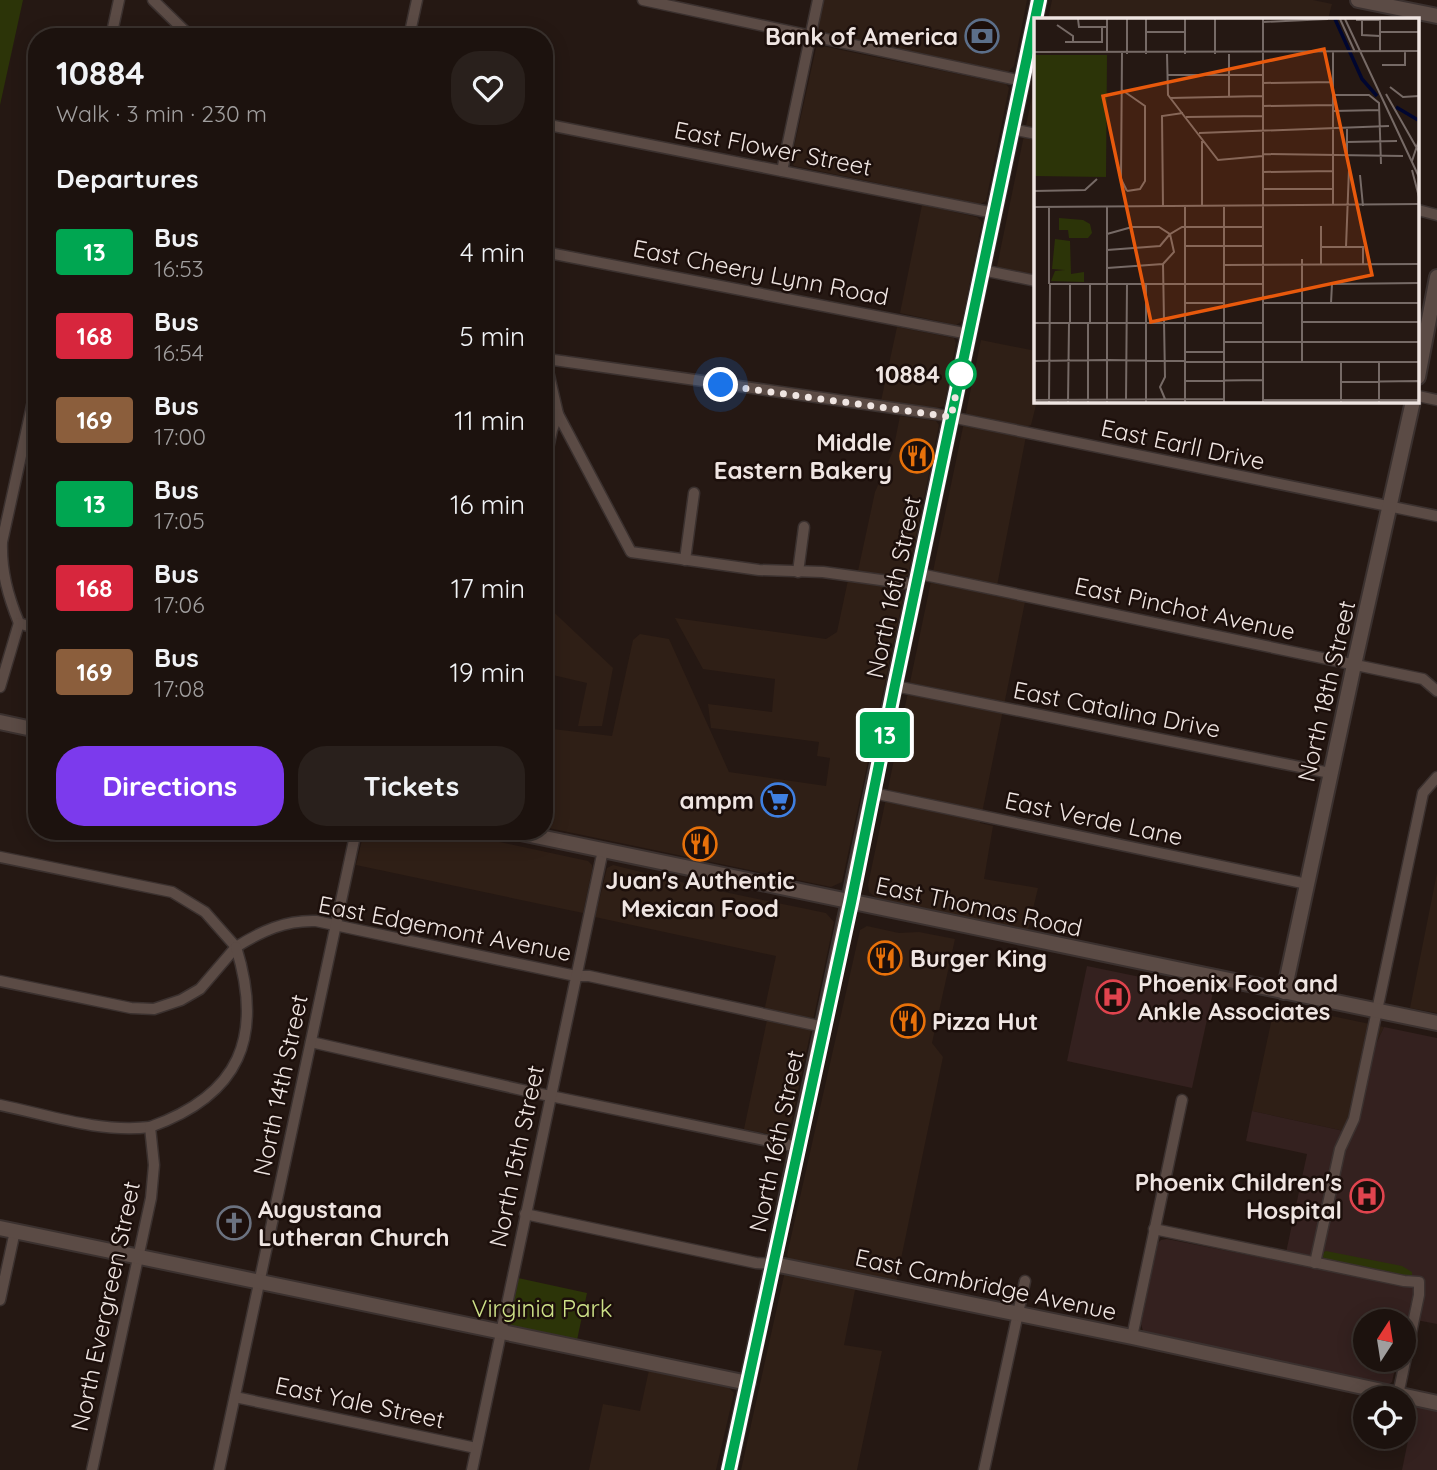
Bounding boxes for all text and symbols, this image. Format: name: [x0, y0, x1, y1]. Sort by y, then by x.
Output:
bank icon: Bank of America: [963, 17, 1001, 55]
inset map: [1034, 18, 1420, 402]
place label: Bank of America: [765, 21, 958, 51]
button: heart: [451, 51, 525, 125]
text: 10884: [56, 52, 145, 93]
text: Walk · 3 min · 230 m: [56, 99, 267, 128]
street label: East Flower Street: [672, 114, 874, 182]
text: Departures: [56, 162, 199, 195]
text: Bus: [154, 221, 199, 254]
street label: East Cheery Lynn Road: [631, 233, 891, 311]
text: 4 min: [460, 236, 525, 269]
text: 13: [83, 237, 106, 267]
text: 16:53: [154, 254, 204, 283]
text: Bus: [154, 305, 199, 338]
text: 5 min: [459, 320, 525, 353]
text: 168: [77, 321, 112, 351]
text: 16:54: [154, 338, 204, 367]
place label: 10884: [876, 359, 940, 389]
marker: 10884: [946, 359, 976, 389]
your location: [703, 367, 738, 402]
text: Bus: [154, 389, 199, 422]
text: 11 min: [454, 404, 525, 437]
text: 169: [76, 405, 113, 435]
street label: East Earll Drive: [1098, 412, 1268, 476]
text: 17:00: [154, 422, 206, 451]
place label: Middle Eastern Bakery: [714, 427, 892, 485]
restaurant icon: Middle Eastern Bakery: [898, 437, 936, 475]
text: Bus: [154, 473, 199, 506]
text: 16 min: [450, 488, 525, 521]
text: 13: [83, 489, 106, 519]
street label: North 16th Street: [859, 493, 927, 681]
text: 17:05: [154, 506, 205, 535]
text: Bus: [154, 557, 199, 590]
street label: East Pinchot Avenue: [1072, 570, 1298, 646]
text: 17 min: [451, 572, 525, 605]
text: 168: [77, 573, 112, 603]
text: 17:06: [154, 590, 205, 619]
street label: North 18th Street: [1291, 597, 1361, 785]
text: Bus: [154, 641, 199, 674]
text: 19 min: [449, 656, 525, 689]
text: 169: [76, 657, 113, 687]
text: 17:08: [154, 674, 205, 703]
street label: East Catalina Drive: [1011, 674, 1223, 744]
line badge: 13: [854, 712, 917, 758]
text: 13: [874, 720, 896, 750]
button: Directions: [56, 746, 284, 826]
button: Tickets: [298, 746, 525, 826]
supermarket icon: ampm: [759, 781, 797, 819]
street label: East Verde Lane: [1002, 784, 1186, 852]
place label: ampm: [680, 785, 754, 815]
restaurant icon: Juan's Authentic Mexican Food: [681, 825, 719, 863]
place label: Juan's Authentic Mexican Food: [605, 865, 795, 923]
street label: East Thomas Road: [873, 869, 1085, 943]
street label: East Edgemont Avenue: [316, 889, 574, 967]
restaurant icon: Burger King: [866, 939, 904, 977]
place label: Burger King: [910, 943, 1047, 973]
place label: Phoenix Foot and Ankle Associates: [1138, 968, 1338, 1026]
hospital icon: Phoenix Foot and Ankle Associates: [1094, 978, 1132, 1016]
street label: North 14th Street: [246, 992, 314, 1178]
restaurant icon: Pizza Hut: [889, 1002, 927, 1040]
place label: Pizza Hut: [932, 1006, 1038, 1036]
street label: North 16th Street: [742, 1047, 810, 1235]
street label: North 15th Street: [482, 1062, 550, 1250]
place label: Phoenix Children's Hospital: [1135, 1167, 1342, 1225]
hospital icon: Phoenix Children's Hospital: [1348, 1177, 1386, 1215]
street label: North Evergreen Street: [64, 1178, 146, 1434]
place label: Augustana Lutheran Church: [258, 1194, 449, 1252]
church icon: Augustana Lutheran Church: [215, 1204, 253, 1242]
street label: East Cambridge Avenue: [853, 1242, 1119, 1326]
park label: Virginia Park: [472, 1293, 613, 1323]
north arrow: [1353, 1309, 1416, 1372]
map controls: [1353, 1309, 1416, 1449]
street label: East Yale Street: [273, 1369, 447, 1435]
button: locate: [1353, 1386, 1416, 1449]

